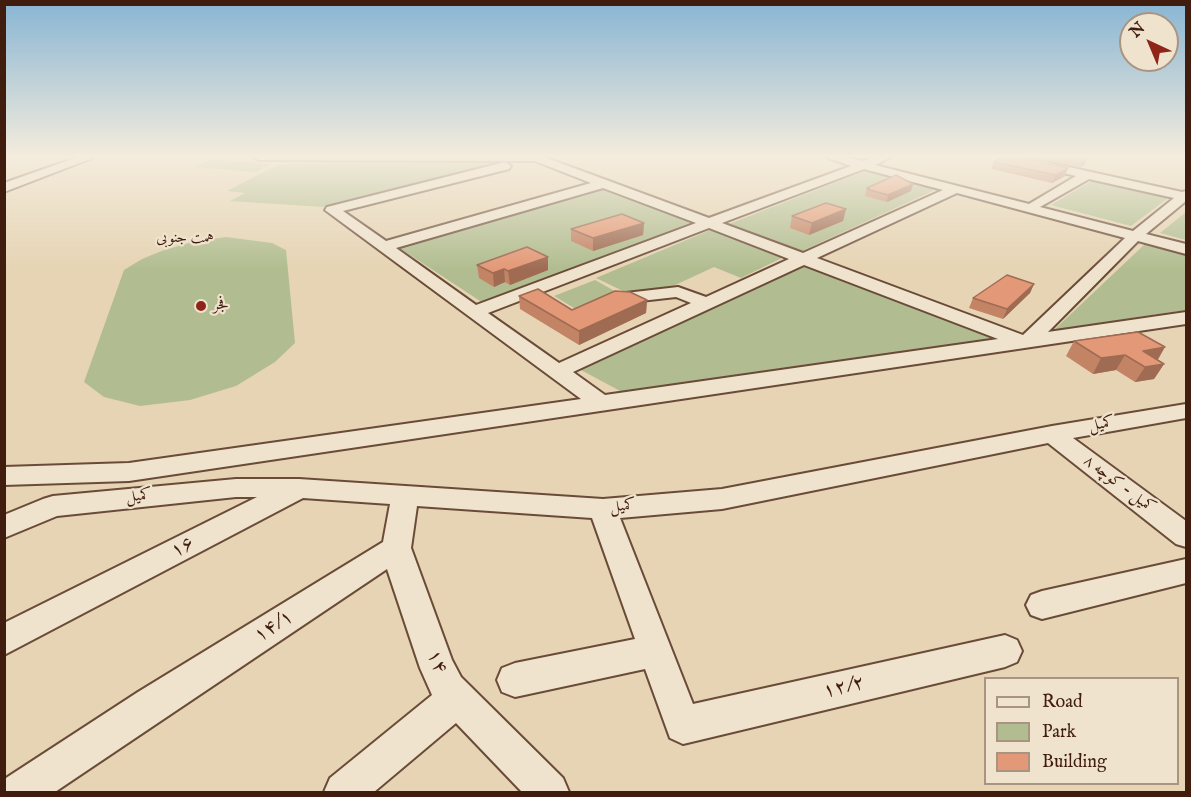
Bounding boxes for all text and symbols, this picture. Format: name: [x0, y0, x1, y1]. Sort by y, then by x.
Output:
north arrow: [1119, 12, 1179, 72]
text: N: [1126, 18, 1150, 42]
district label: همت جنوبی: [156, 230, 214, 248]
place label: فجر: [213, 296, 229, 316]
marker: فجر: [194, 299, 208, 313]
street label: کمیل: [1087, 413, 1117, 437]
street label: کمیل - کوچه ۸: [1079, 452, 1159, 518]
street label: کمیل: [125, 486, 153, 508]
street label: کمیل: [609, 496, 637, 518]
street label: ۱۶: [167, 532, 199, 564]
street label: ۱۴/۱: [250, 606, 298, 648]
street label: ۱۴: [420, 647, 452, 677]
street label: ۱۲/۲: [821, 672, 867, 704]
legend: [984, 677, 1179, 785]
text: Road: [1042, 691, 1083, 714]
text: Park: [1042, 721, 1076, 744]
text: Building: [1042, 751, 1107, 774]

